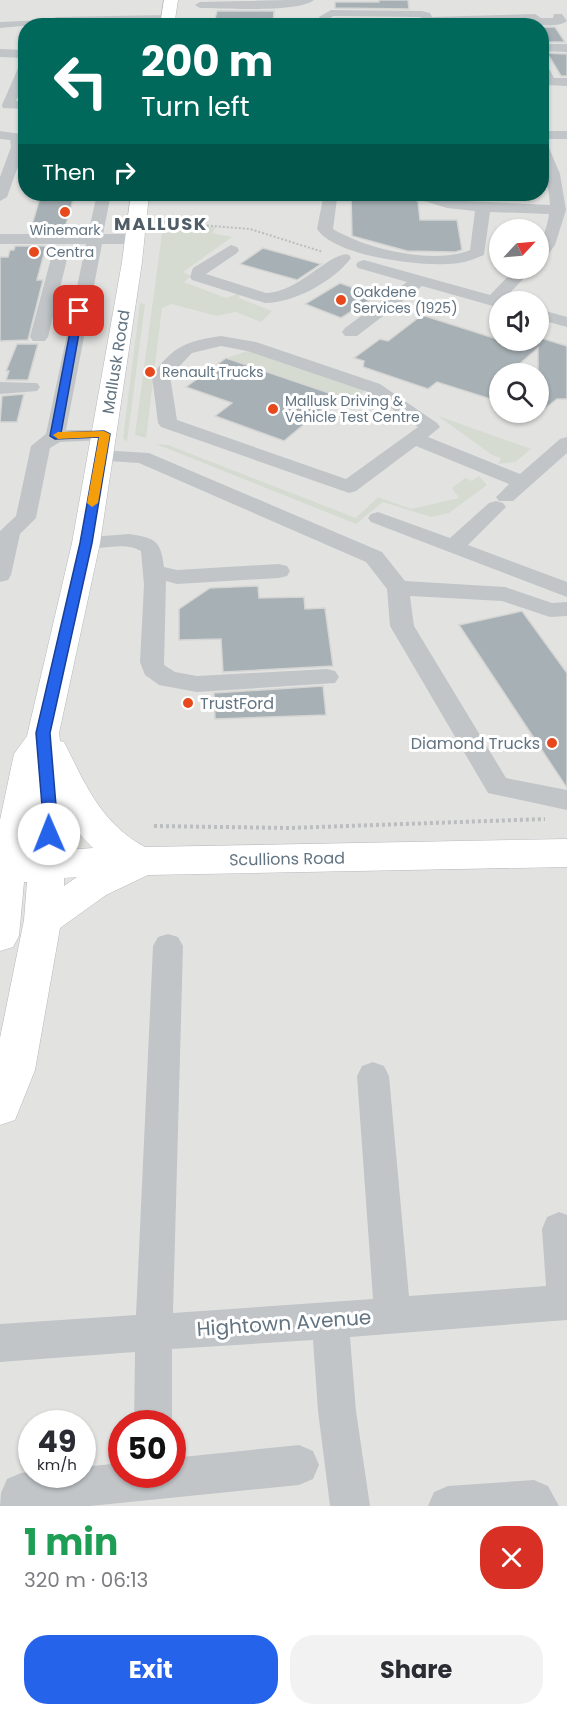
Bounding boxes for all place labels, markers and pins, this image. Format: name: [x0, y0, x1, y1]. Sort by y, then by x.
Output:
marker: Winemark: [58, 205, 72, 219]
place label: Winemark: [29, 220, 101, 240]
place label: Centra: [46, 242, 94, 262]
marker: Centra: [27, 245, 41, 259]
place label: Oakdene Services (1925): [353, 282, 458, 318]
pin: [53, 285, 104, 336]
marker: Oakdene Services (1925): [334, 293, 348, 307]
place label: Renault Trucks: [162, 362, 264, 382]
marker: Renault Trucks: [143, 365, 157, 379]
place label: Mallusk Driving & Vehicle Test Centre: [285, 391, 420, 427]
marker: Mallusk Driving & Vehicle Test Centre: [266, 402, 280, 416]
place label: TrustFord: [200, 692, 274, 715]
marker: TrustFord: [181, 696, 195, 710]
place label: Diamond Trucks: [411, 732, 540, 755]
marker: Diamond Trucks: [545, 736, 559, 750]

